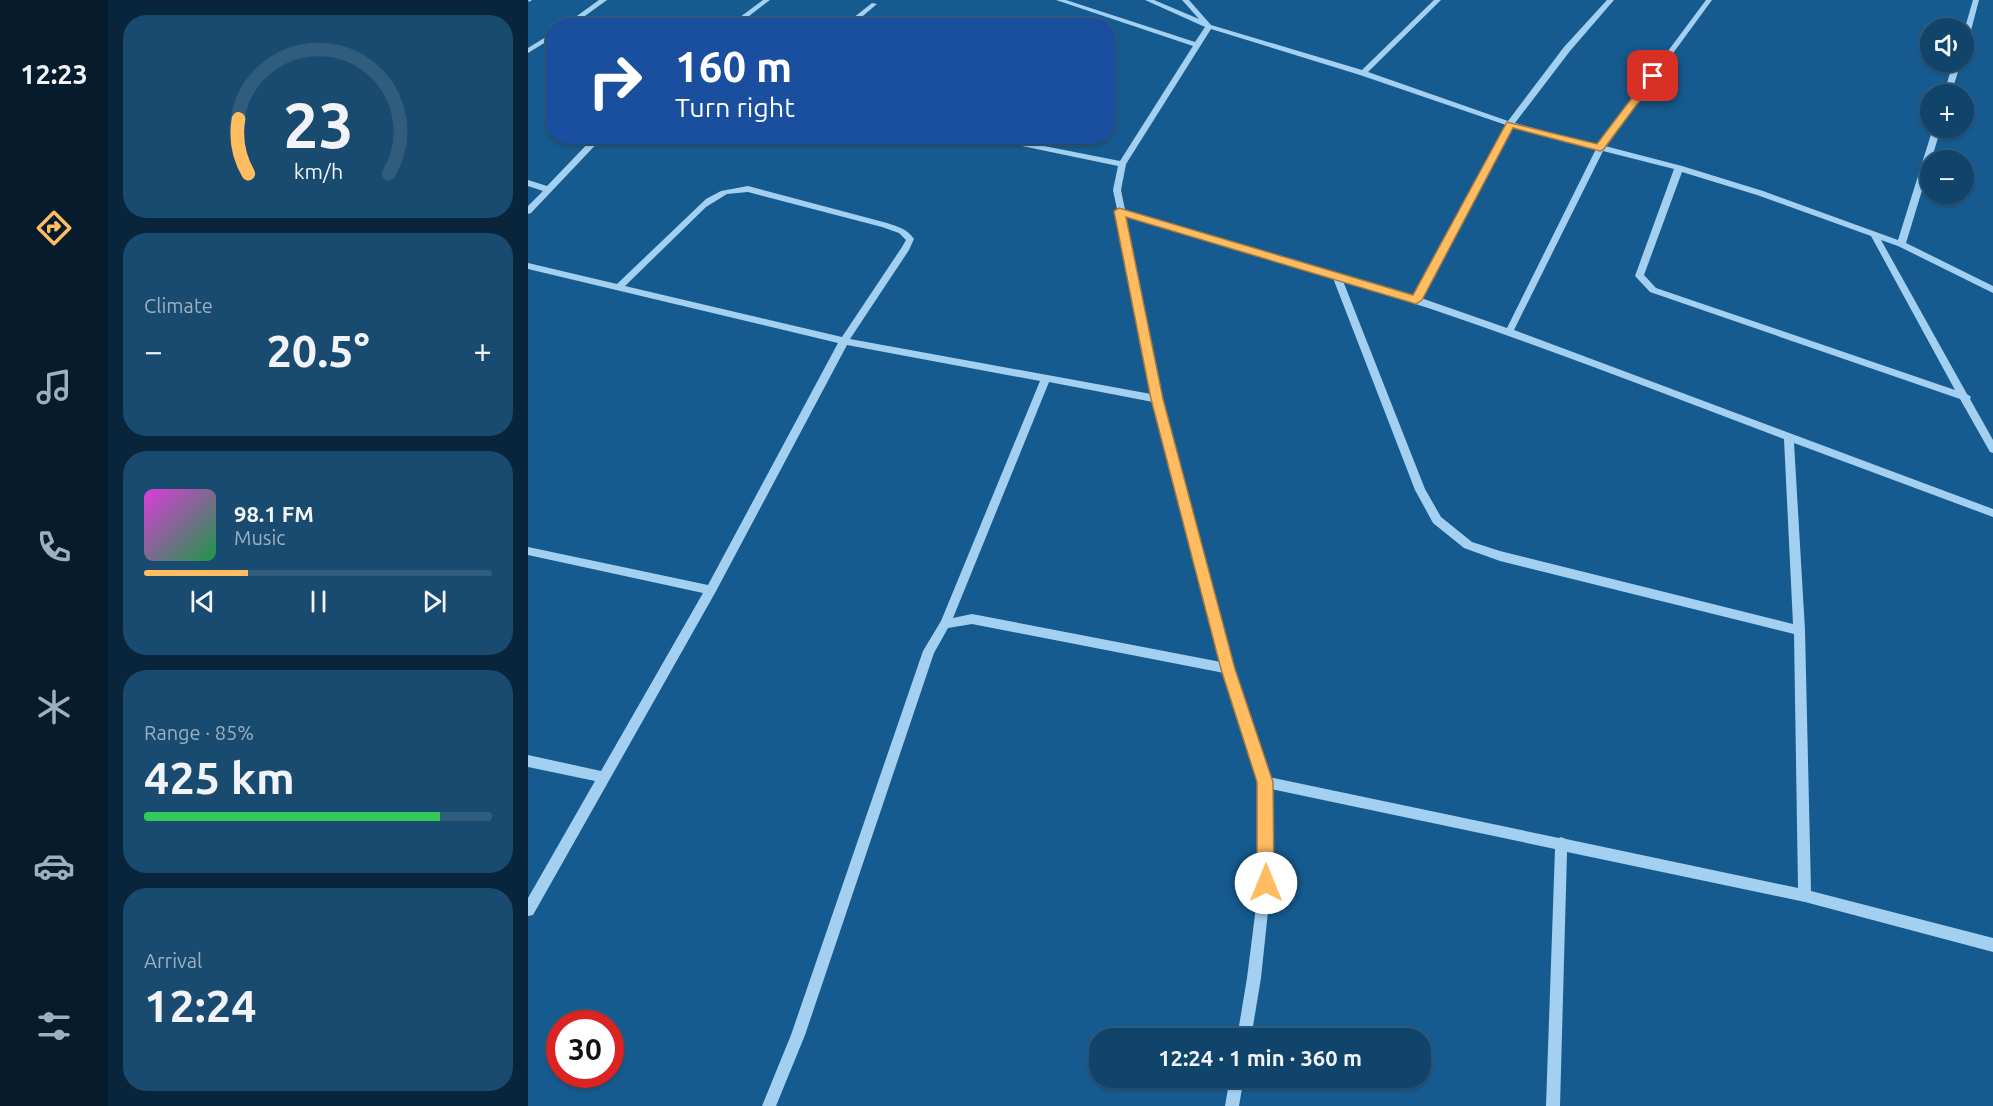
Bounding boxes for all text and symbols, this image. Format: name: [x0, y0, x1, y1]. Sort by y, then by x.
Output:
map controls: [1920, 18, 1974, 204]
button: sound: [1920, 18, 1974, 72]
icon: right: [576, 42, 654, 120]
text: 160 m: [675, 43, 792, 90]
pin: [1627, 50, 1678, 101]
text: 12:23: [20, 59, 88, 89]
icon: arrive: [1636, 59, 1669, 92]
button: +: [1920, 84, 1974, 138]
text: 23: [283, 90, 353, 160]
text: Turn right: [675, 92, 795, 122]
button: −: [1920, 150, 1974, 204]
text: km/h: [293, 159, 343, 183]
icon: directions: [33, 207, 75, 249]
text: Climate: [144, 294, 213, 317]
text: 20.5°: [266, 325, 370, 376]
text: −: [144, 332, 163, 369]
text: +: [473, 332, 492, 369]
icon: music: [33, 366, 75, 408]
text: 98.1 FM: [234, 501, 314, 526]
icon: phone: [33, 526, 75, 568]
text: Music: [234, 526, 286, 549]
icon: previous: [186, 585, 219, 618]
icon: pause: [302, 585, 335, 618]
icon: next: [418, 585, 451, 618]
icon: climate: [33, 686, 75, 728]
text: Range · 85%: [144, 721, 254, 744]
text: 425 km: [144, 752, 295, 803]
icon: car: [33, 845, 75, 887]
position arrow: [1234, 851, 1298, 915]
text: Arrival: [144, 949, 202, 972]
text: 12:24: [144, 980, 257, 1031]
icon: filters: [33, 1005, 75, 1047]
speed limit sign: 30: [546, 1010, 624, 1088]
text: 12:24 · 1 min · 360 m: [1158, 1045, 1362, 1070]

